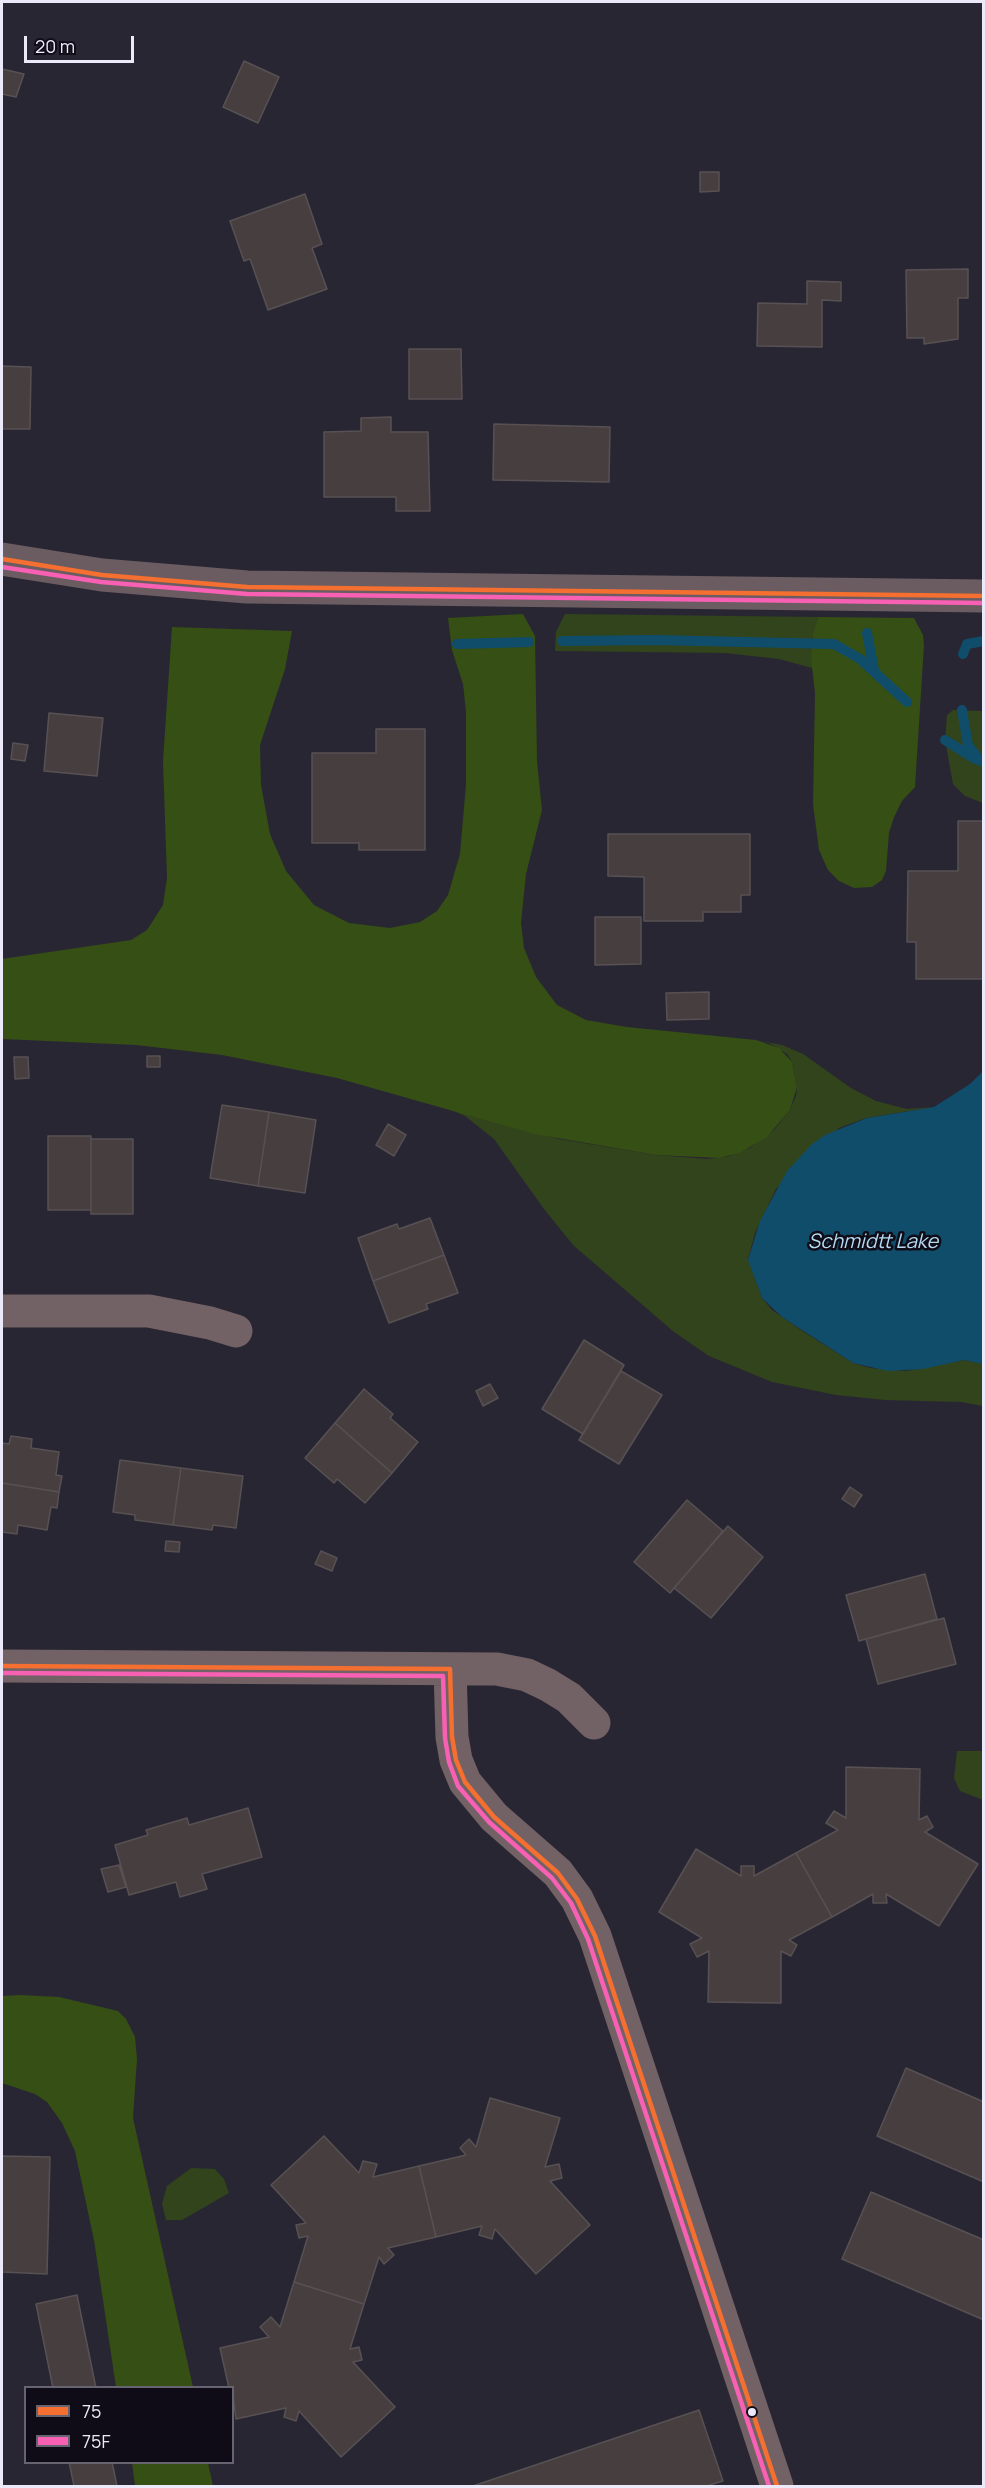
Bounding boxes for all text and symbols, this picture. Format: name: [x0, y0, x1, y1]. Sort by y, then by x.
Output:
scale bar: [27, 24, 136, 62]
text: 20 m: [35, 34, 75, 58]
water label: Schmidtt Lake: [808, 1230, 938, 1254]
legend: [24, 2386, 234, 2464]
text: 75: [82, 2399, 101, 2423]
unlabelled marker: [746, 2406, 758, 2418]
text: 75F: [82, 2429, 111, 2453]

